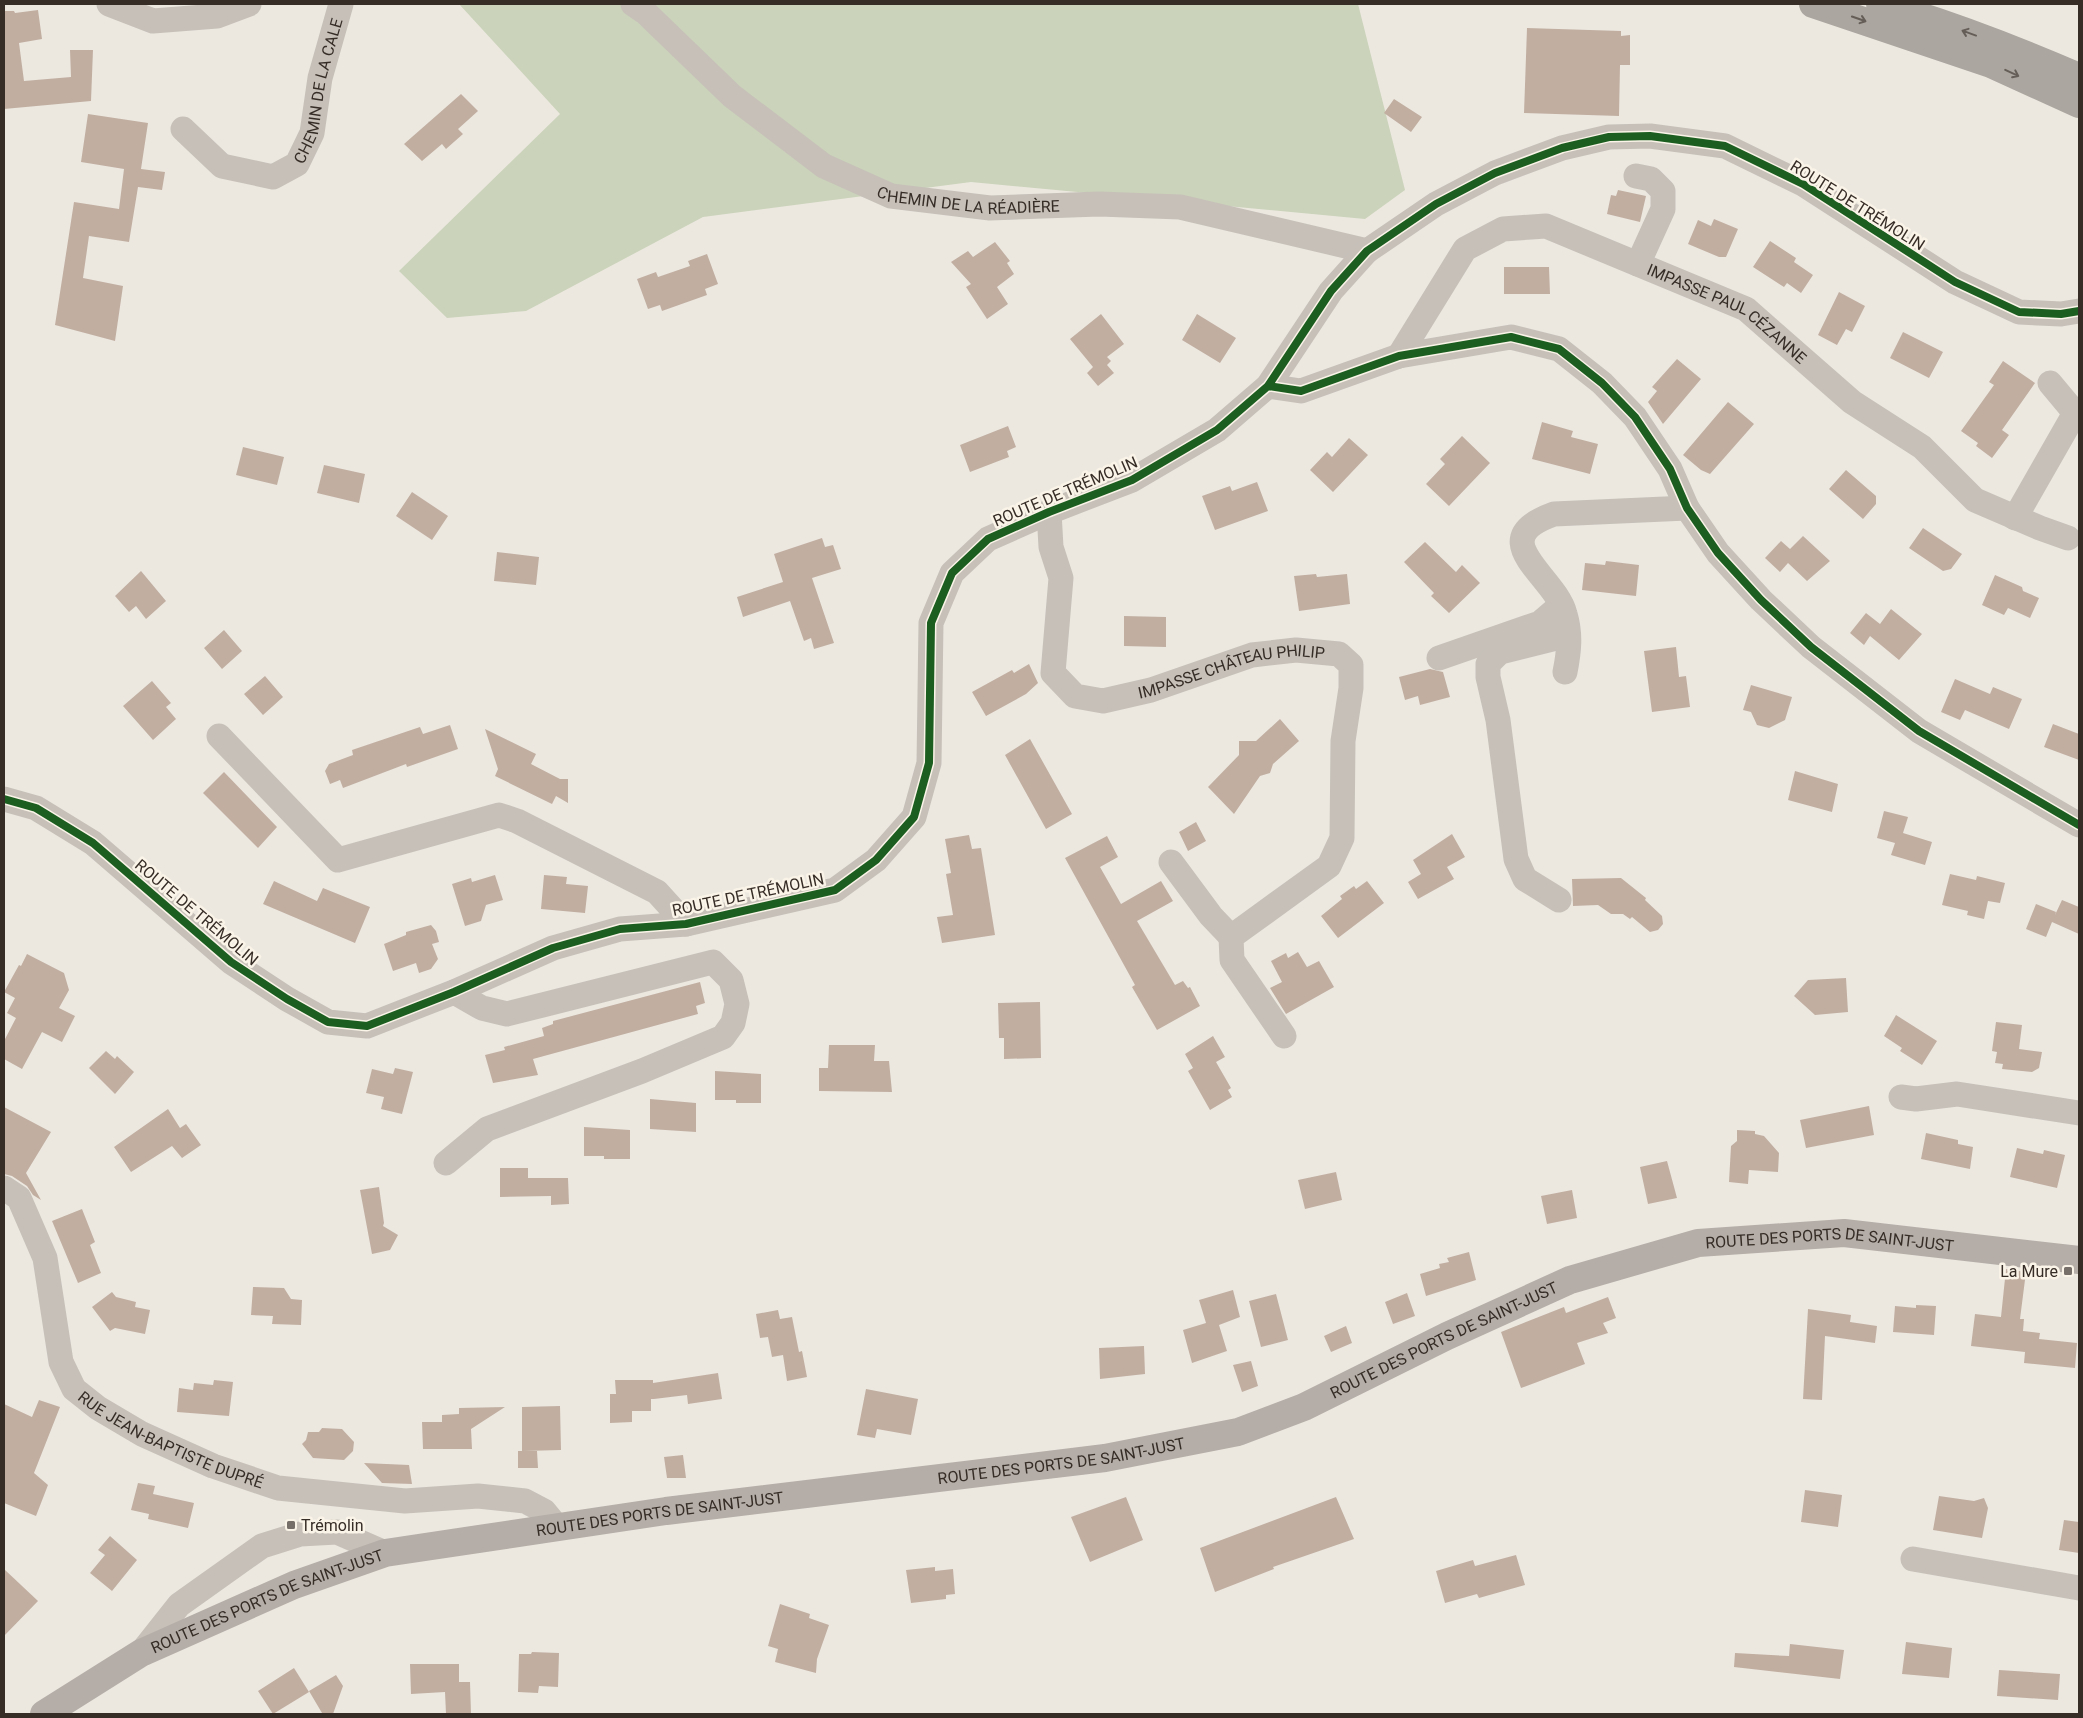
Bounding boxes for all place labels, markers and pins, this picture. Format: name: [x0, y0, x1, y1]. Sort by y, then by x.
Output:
place label: La Mure: [2000, 1262, 2058, 1281]
marker: La Mure: [2062, 1265, 2074, 1277]
place label: Trémolin: [301, 1516, 364, 1535]
marker: Trémolin: [285, 1519, 297, 1531]

